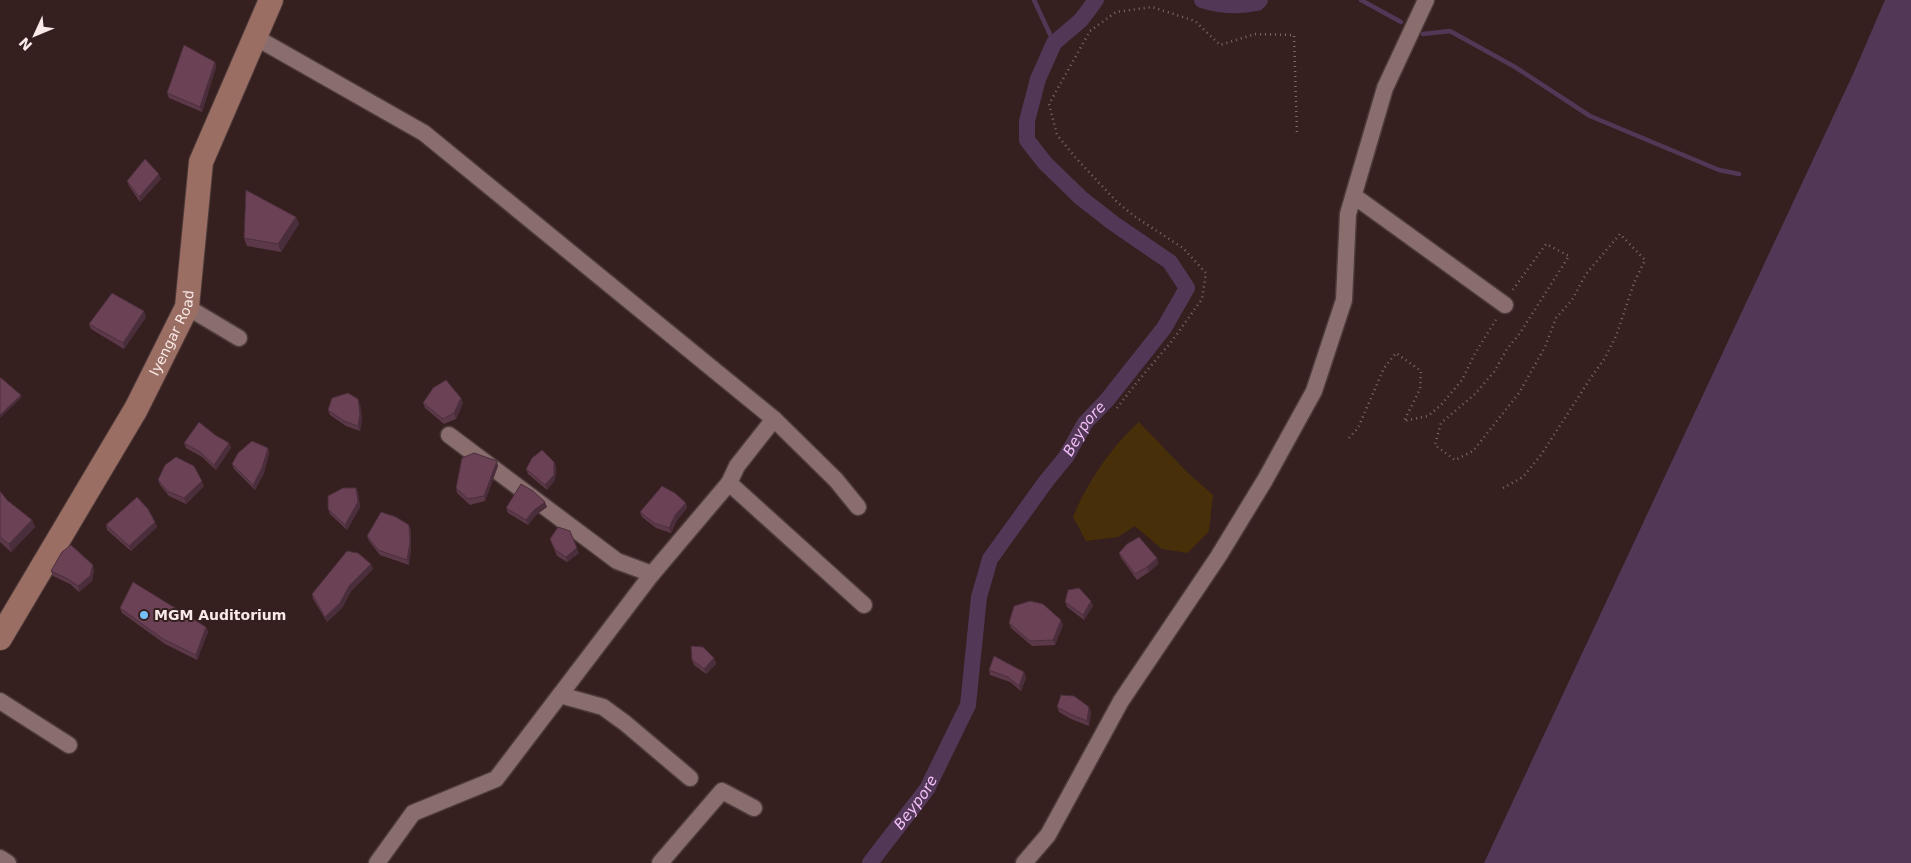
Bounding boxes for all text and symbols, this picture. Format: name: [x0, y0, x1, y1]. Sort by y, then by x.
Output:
north arrow: [10, 10, 60, 60]
text: N: [16, 34, 35, 54]
street label: Iyengar Road: [146, 289, 197, 378]
water label: Beypore: [1059, 398, 1110, 459]
place label: MGM Auditorium: [154, 607, 286, 623]
marker: MGM Auditorium: [138, 609, 150, 621]
water label: Beypore: [890, 773, 941, 833]

